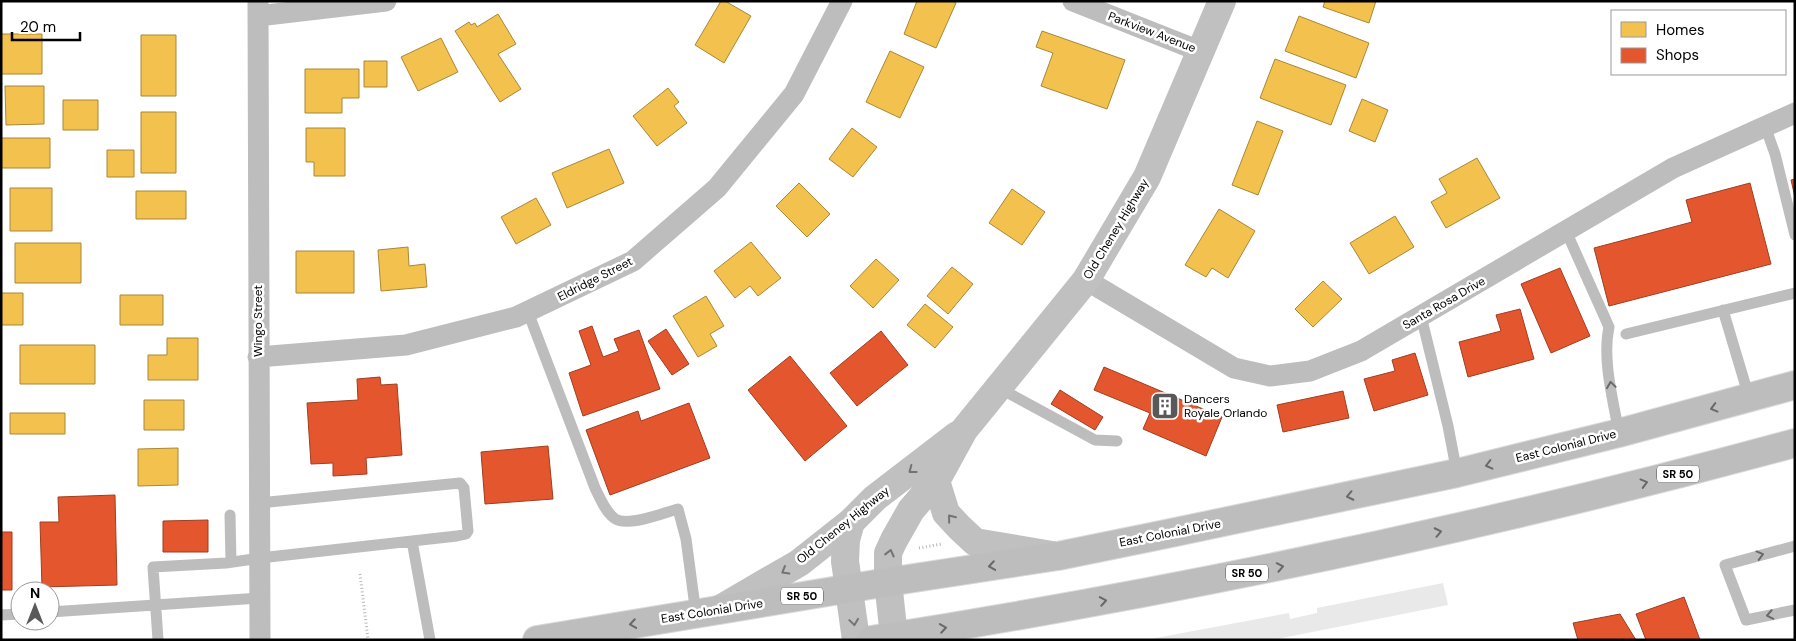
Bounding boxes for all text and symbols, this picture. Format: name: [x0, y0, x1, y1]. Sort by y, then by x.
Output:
street label: Parkview Avenue: [1106, 8, 1198, 56]
scale bar: [12, 10, 80, 42]
legend: [1611, 10, 1786, 75]
text: 20 m: [20, 17, 56, 37]
text: Homes: [1656, 20, 1705, 40]
text: Shops: [1656, 45, 1699, 65]
street label: Old Cheney Highway: [1080, 175, 1153, 282]
street label: Eldridge Street: [555, 253, 636, 305]
street label: Santa Rosa Drive: [1400, 273, 1488, 333]
street label: Wingo Street: [250, 285, 266, 357]
one-way arrow: [1606, 380, 1617, 388]
building icon: Dancers Royale Orlando: [1150, 391, 1180, 421]
place label: Dancers Royale Orlando: [1184, 391, 1267, 421]
one-way arrow: [1711, 402, 1719, 412]
street label: East Colonial Drive: [1514, 426, 1618, 466]
one-way arrow: [1484, 459, 1493, 470]
one-way arrow: [908, 465, 917, 474]
road number: SR 50: [1657, 466, 1699, 482]
one-way arrow: [1639, 478, 1648, 489]
street label: Old Cheney Highway: [793, 482, 893, 567]
one-way arrow: [1345, 490, 1354, 501]
one-way arrow: [947, 514, 956, 523]
street label: East Colonial Drive: [1118, 515, 1222, 551]
one-way arrow: [1434, 527, 1443, 538]
one-way arrow: [884, 549, 895, 558]
one-way arrow: [1755, 551, 1763, 561]
one-way arrow: [988, 560, 997, 570]
one-way arrow: [1275, 562, 1284, 572]
road number: SR 50: [1226, 564, 1268, 582]
one-way arrow: [781, 565, 790, 575]
north arrow: [10, 581, 60, 631]
text: N: [30, 584, 40, 602]
road number: SR 50: [781, 588, 823, 604]
street label: East Colonial Drive: [660, 595, 764, 627]
one-way arrow: [1098, 596, 1107, 606]
one-way arrow: [1766, 609, 1775, 620]
one-way arrow: [848, 617, 858, 626]
one-way arrow: [629, 619, 638, 629]
one-way arrow: [938, 624, 947, 634]

